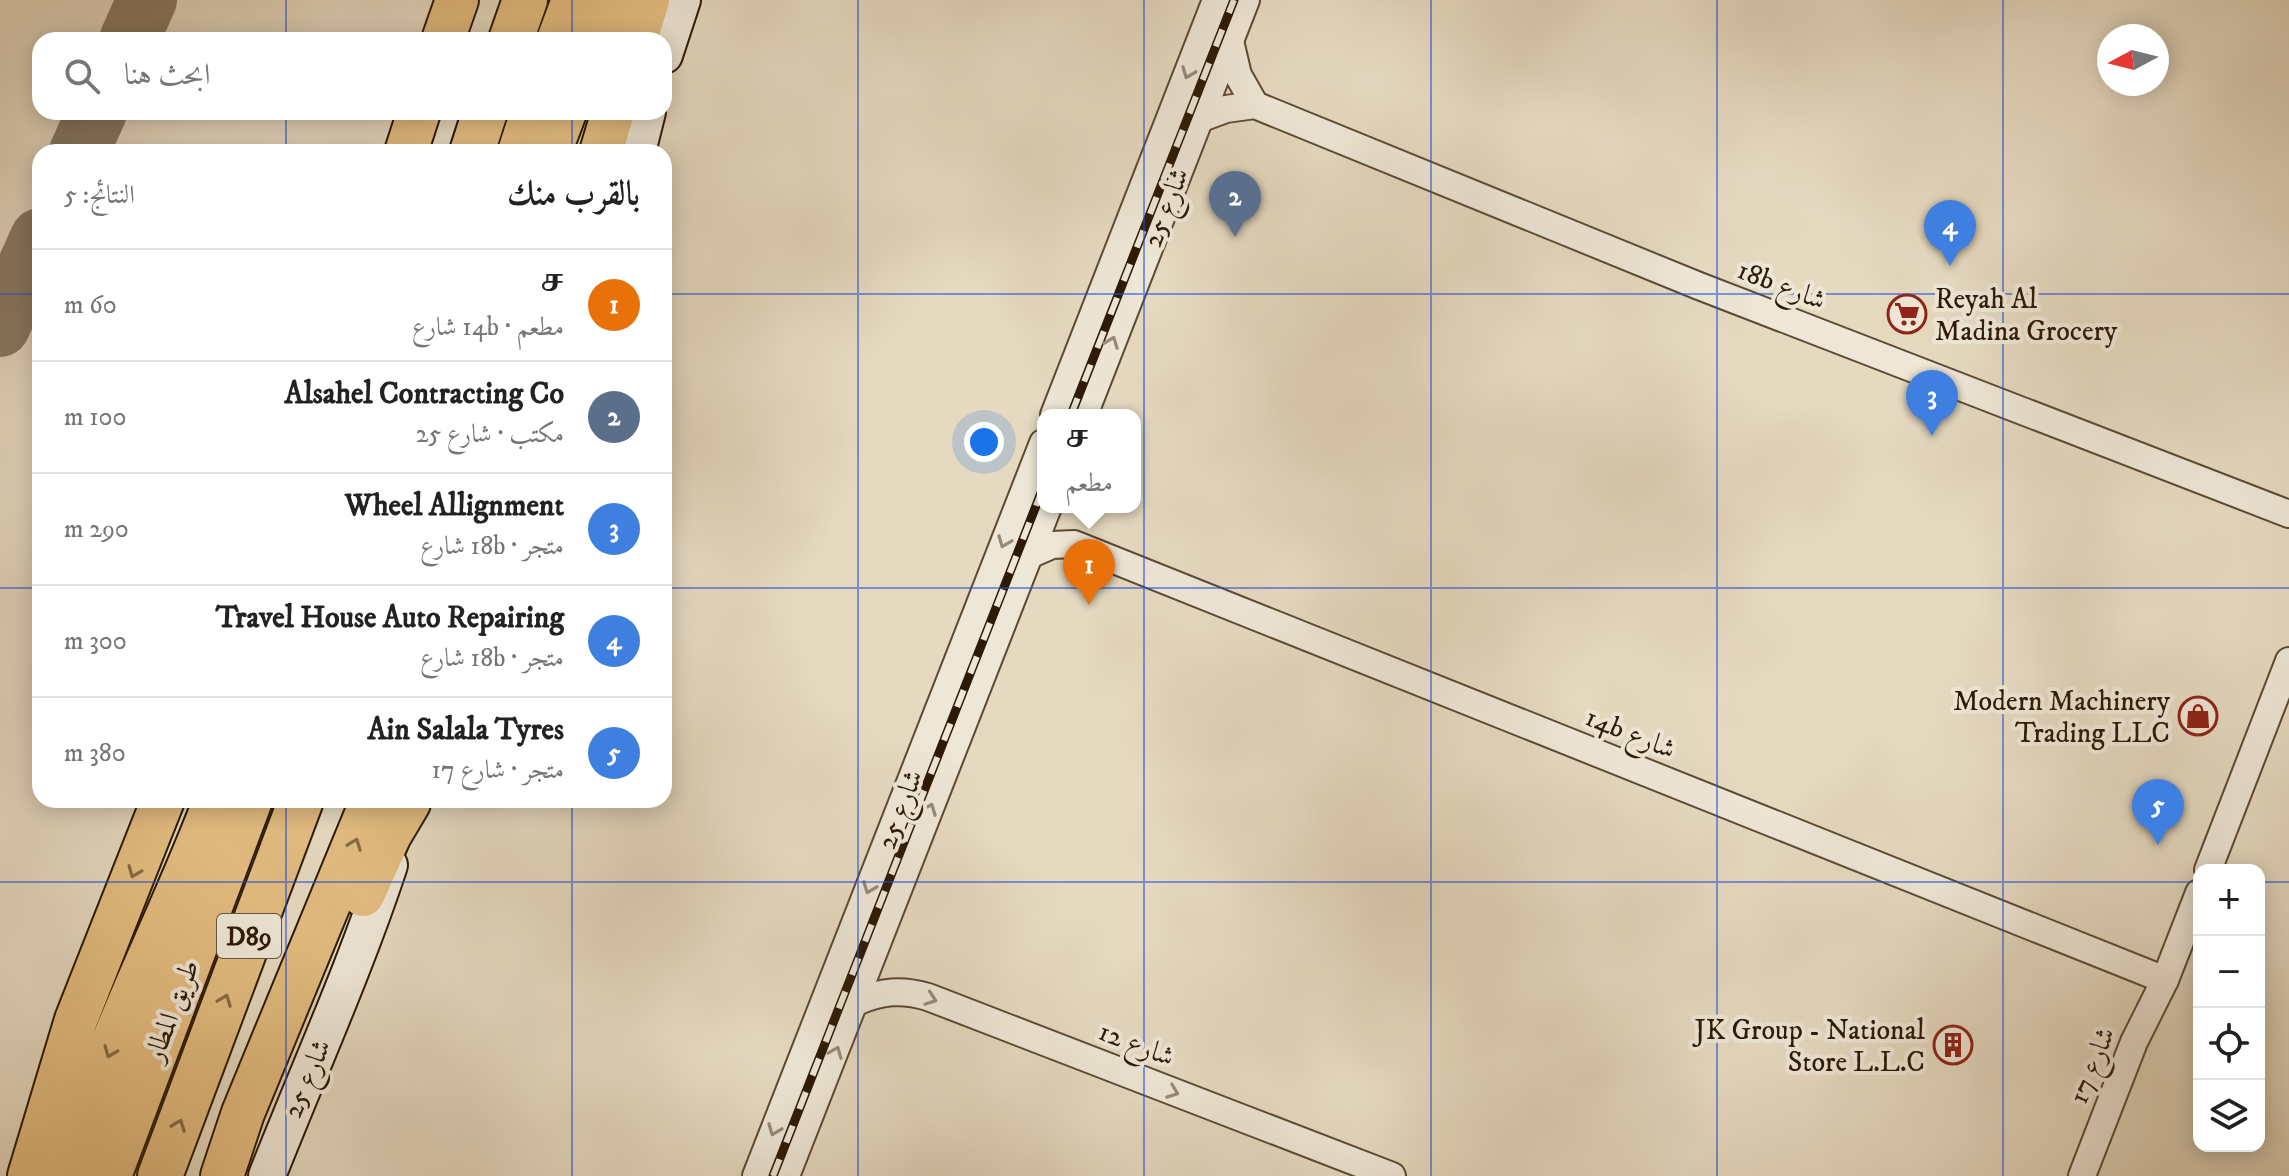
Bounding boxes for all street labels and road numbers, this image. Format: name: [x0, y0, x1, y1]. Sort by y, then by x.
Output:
street label: شارع 25: [1135, 163, 1202, 254]
street label: 18b شارع: [1730, 253, 1831, 323]
street label: 14b شارع: [1578, 700, 1681, 772]
street label: شارع 25: [869, 765, 936, 856]
road number: D89: [217, 914, 281, 958]
street label: طريق المطار: [136, 955, 208, 1069]
street label: شارع 12: [1092, 1014, 1179, 1080]
street label: شارع 17: [2061, 1022, 2128, 1111]
street label: شارع 25: [275, 1034, 344, 1125]

